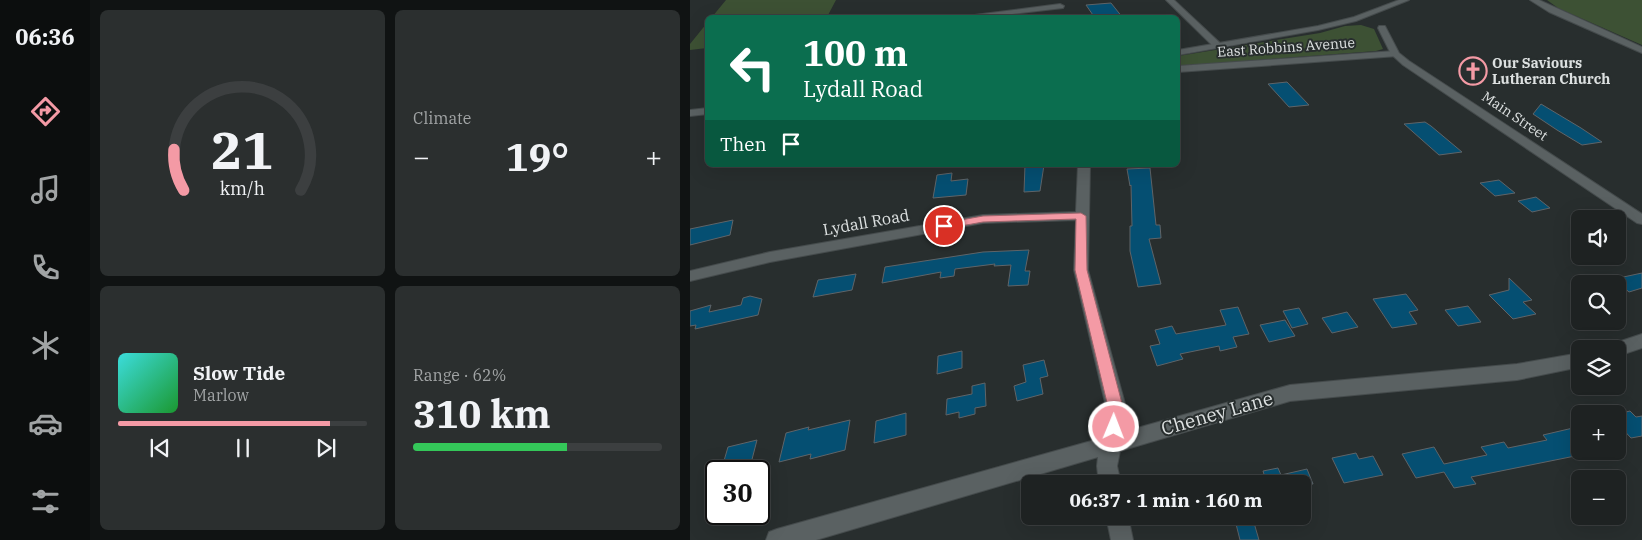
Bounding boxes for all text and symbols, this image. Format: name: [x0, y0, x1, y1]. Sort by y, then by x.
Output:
text: 06:36: [15, 22, 75, 51]
text: 100 m: [803, 30, 908, 76]
street label: East Robbins Avenue: [1217, 33, 1355, 61]
icon: left: [720, 35, 785, 100]
place label: Our Saviours Lutheran Church: [1492, 54, 1610, 88]
church icon: Our Saviours Lutheran Church: [1458, 56, 1488, 86]
text: Lydall Road: [803, 74, 923, 103]
street label: Main Street: [1479, 87, 1551, 145]
icon: directions: [28, 94, 63, 129]
text: Climate: [413, 108, 471, 128]
text: 21: [211, 116, 274, 183]
icon: arrive: [777, 130, 805, 158]
text: 19°: [506, 132, 569, 181]
text: Then: [720, 132, 767, 156]
text: −: [413, 138, 430, 175]
text: +: [645, 138, 662, 175]
icon: music: [28, 172, 63, 207]
text: km/h: [220, 177, 265, 200]
street label: Lydall Road: [821, 205, 911, 239]
pin: [923, 205, 965, 247]
map controls: [1571, 210, 1626, 525]
button: sound: [1571, 210, 1626, 265]
icon: arrive: [930, 212, 958, 240]
icon: phone: [28, 250, 63, 285]
button: search: [1571, 275, 1626, 330]
icon: climate: [28, 328, 63, 363]
button: layers: [1571, 340, 1626, 395]
text: Slow Tide: [193, 361, 285, 385]
text: Range · 62%: [413, 365, 506, 385]
text: Marlow: [193, 385, 249, 405]
street label: Cheney Lane: [1158, 386, 1276, 440]
text: 310 km: [413, 389, 551, 438]
position arrow: [1087, 400, 1139, 452]
button: +: [1571, 405, 1626, 460]
icon: car: [28, 406, 63, 441]
icon: previous: [146, 434, 174, 462]
icon: pause: [229, 434, 257, 462]
icon: next: [312, 434, 340, 462]
speed limit sign: 30: [705, 460, 770, 525]
button: −: [1571, 470, 1626, 525]
icon: filters: [28, 484, 63, 519]
text: 06:37 · 1 min · 160 m: [1070, 488, 1262, 512]

